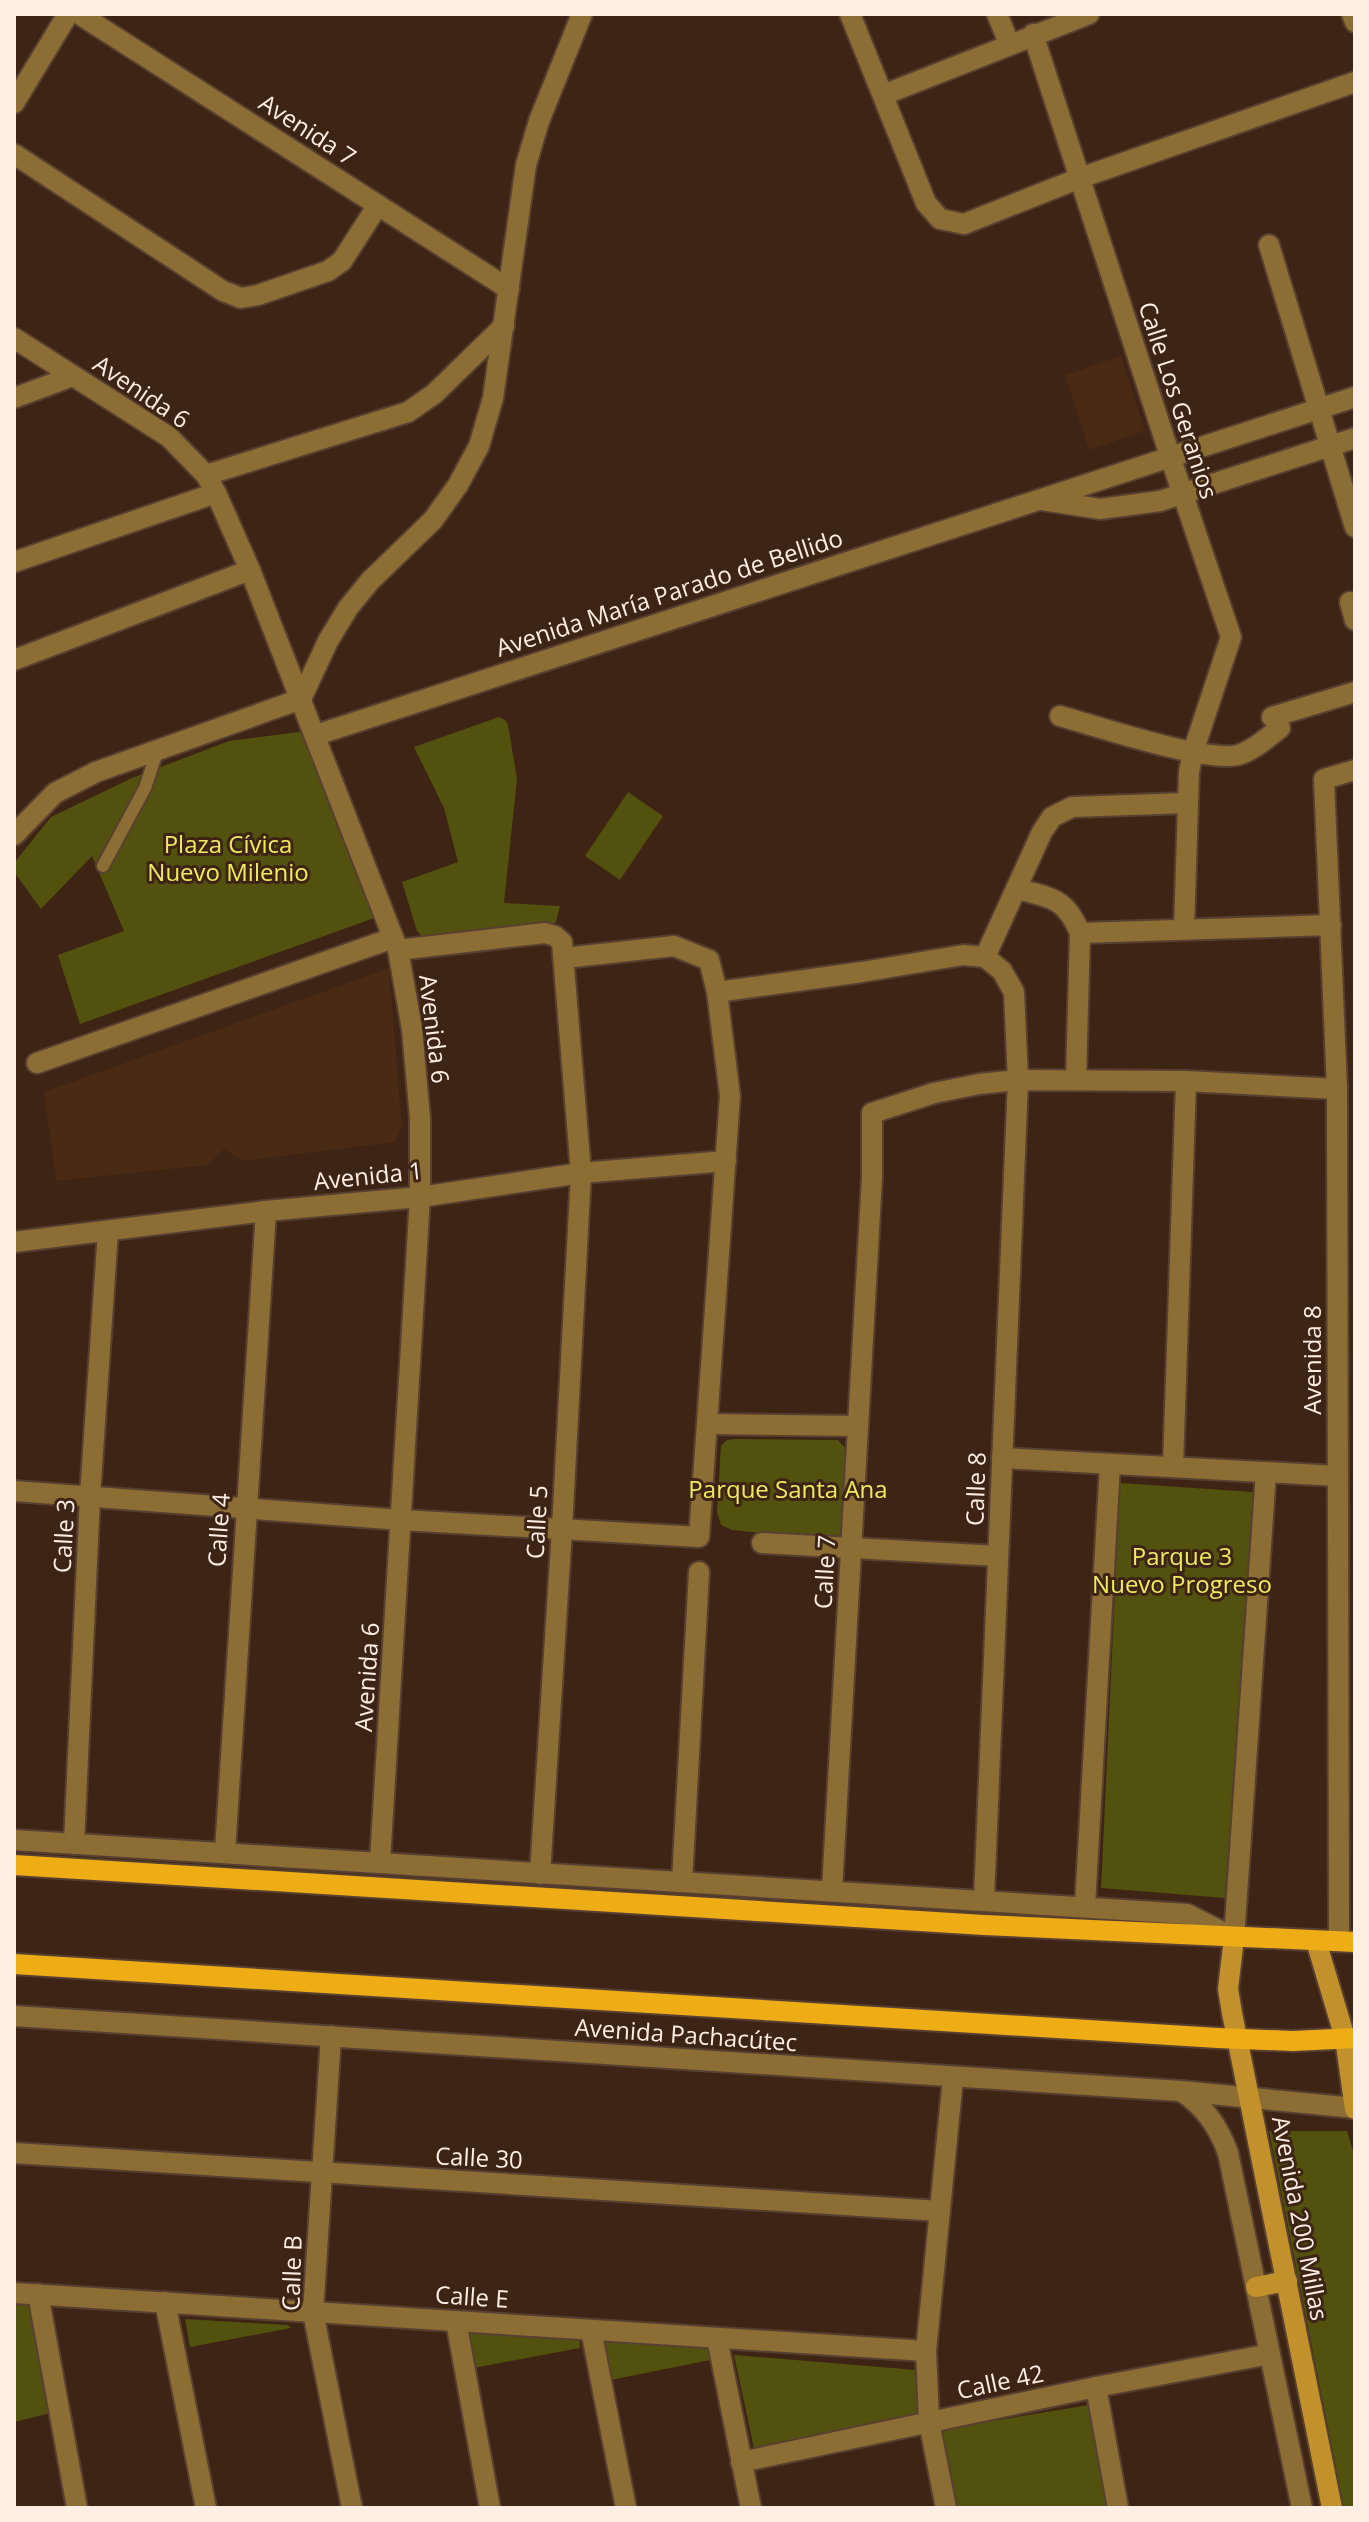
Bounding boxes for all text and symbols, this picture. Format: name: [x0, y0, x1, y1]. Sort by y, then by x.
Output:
street label: Avenida 7: [253, 85, 363, 173]
street label: Calle Los Geranios: [1132, 297, 1226, 503]
street label: Avenida 6: [87, 347, 197, 435]
street label: Avenida María Parado de Bellido: [491, 520, 847, 664]
park label: Plaza Cívica Nuevo Milenio: [147, 827, 309, 888]
street label: Avenida 6: [412, 973, 458, 1085]
street label: Avenida 1: [312, 1153, 424, 1197]
street label: Avenida 8: [1295, 1305, 1328, 1415]
street label: Calle 8: [957, 1451, 993, 1527]
park label: Parque Santa Ana: [688, 1472, 888, 1505]
street label: Calle 5: [518, 1484, 554, 1560]
street label: Calle 4: [199, 1492, 237, 1568]
street label: Calle 3: [45, 1498, 81, 1574]
street label: Calle 7: [806, 1534, 842, 1610]
park label: Parque 3 Nuevo Progreso: [1092, 1539, 1272, 1600]
street label: Avenida 6: [346, 1621, 386, 1733]
street label: Avenida Pachacútec: [574, 2010, 798, 2058]
street label: Avenida 200 Millas: [1265, 2113, 1337, 2323]
street label: Calle 30: [434, 2138, 524, 2176]
street label: Calle B: [273, 2235, 309, 2311]
street label: Calle E: [434, 2277, 510, 2315]
street label: Calle 42: [954, 2356, 1046, 2406]

